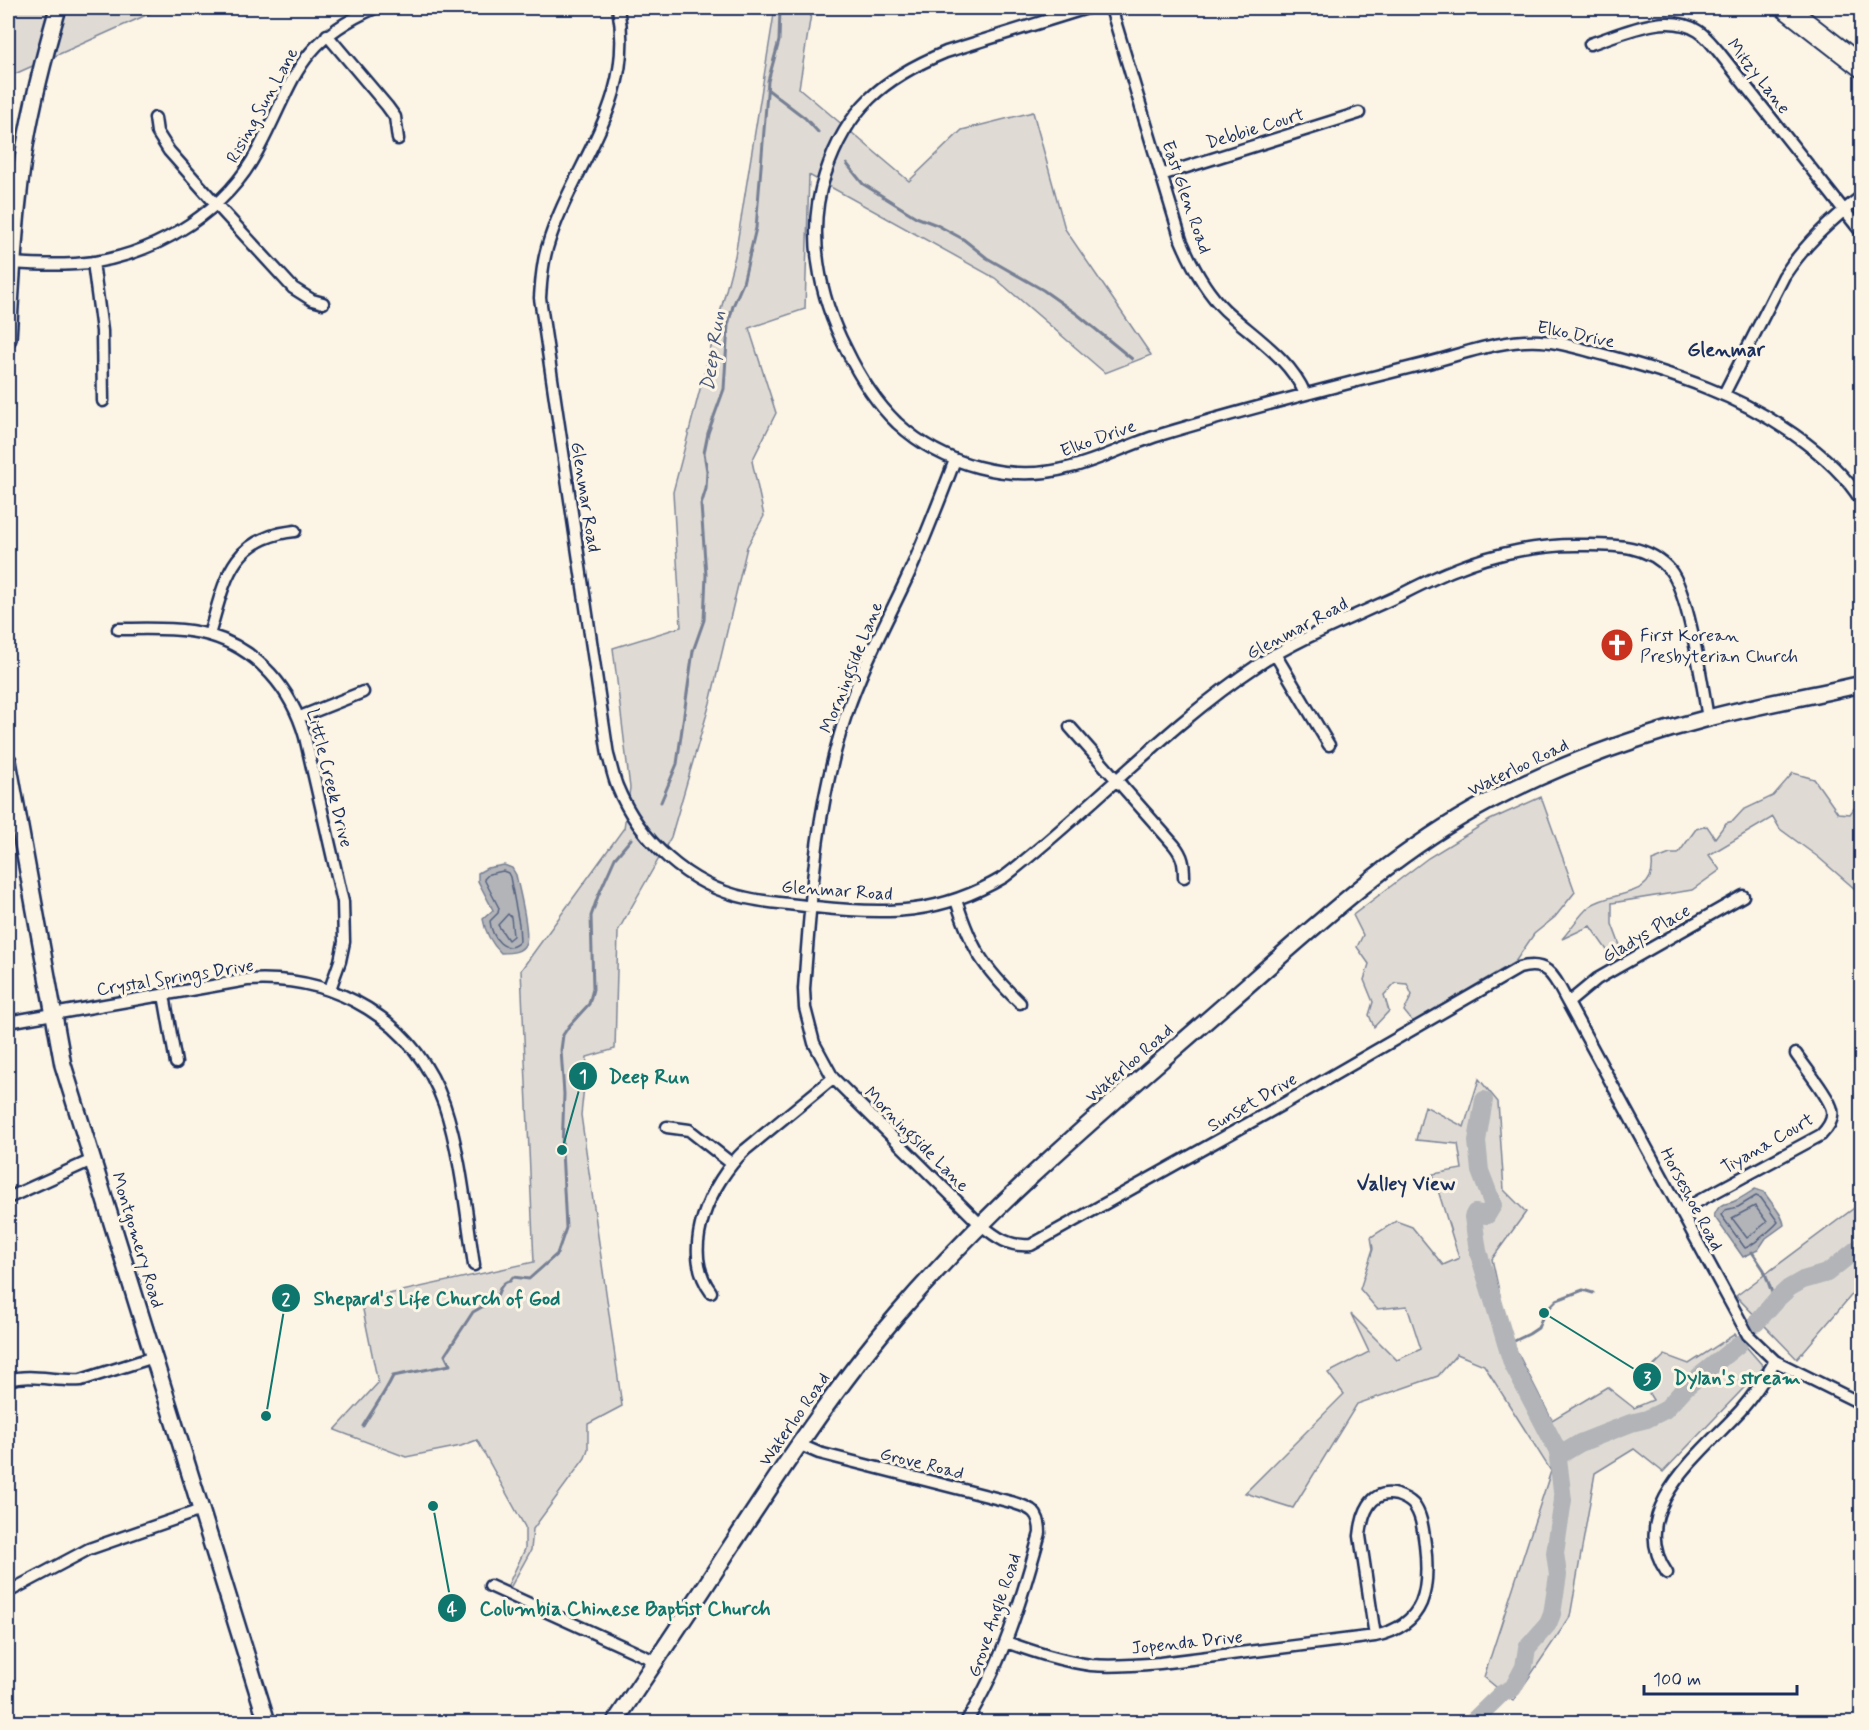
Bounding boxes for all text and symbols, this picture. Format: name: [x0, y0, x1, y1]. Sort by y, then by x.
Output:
street label: Mitzy Lane: [1721, 34, 1795, 119]
street label: Rising Sun Lane: [221, 43, 305, 168]
street label: Debbie Court: [1203, 103, 1307, 155]
street label: East Glen Road: [1155, 137, 1217, 257]
water label: Deep Run: [694, 309, 732, 393]
street label: Elko Drive: [1535, 316, 1617, 354]
district label: Glenmar: [1687, 337, 1766, 364]
street label: Elko Drive: [1057, 414, 1140, 464]
street label: Glenmar Road: [564, 440, 606, 554]
street label: Glenmar Road: [1243, 592, 1352, 666]
street label: Morningside Lane: [815, 598, 891, 738]
place label: First Korean Presbyterian Church: [1640, 624, 1798, 669]
church icon: First Korean Presbyterian Church: [1599, 627, 1635, 663]
street label: Little Creek Drive: [300, 706, 358, 850]
street label: Waterloo Road: [1464, 733, 1573, 803]
street label: Glenmar Road: [780, 875, 893, 907]
street label: Gladys Place: [1598, 899, 1695, 969]
street label: Crystal Springs Drive: [95, 954, 256, 1003]
street label: Waterloo Road: [1081, 1019, 1179, 1109]
callout: Deep Run: [568, 1057, 700, 1095]
text: Deep Run: [608, 1064, 690, 1091]
text: 1: [579, 1065, 587, 1089]
street label: Sunset Drive: [1203, 1068, 1302, 1138]
street label: Morningside Lane: [857, 1082, 974, 1199]
street label: Tiyana Court: [1717, 1108, 1818, 1180]
street label: Horseshoe Road: [1654, 1144, 1728, 1255]
street label: Montgomery Road: [105, 1170, 169, 1311]
district label: Valley View: [1357, 1171, 1455, 1198]
callout: Shepard's Life Church of God: [271, 1279, 573, 1317]
text: Shepard's Life Church of God: [314, 1286, 560, 1313]
text: 2: [282, 1288, 291, 1312]
callout: Dylan's stream: [1632, 1358, 1813, 1396]
text: Dylan's stream: [1673, 1365, 1801, 1392]
text: 3: [1643, 1367, 1652, 1391]
street label: Waterloo Road: [754, 1368, 836, 1471]
street label: Grove Road: [877, 1442, 966, 1486]
street label: Grove Angle Road: [962, 1550, 1029, 1681]
callout: Columbia Chinese Baptist Church: [437, 1589, 783, 1627]
text: Columbia Chinese Baptist Church: [479, 1596, 771, 1623]
text: 4: [447, 1598, 458, 1622]
street label: Jopenda Drive: [1130, 1625, 1244, 1661]
scale bar: [1644, 1658, 1797, 1696]
text: 100 m: [1653, 1668, 1701, 1692]

